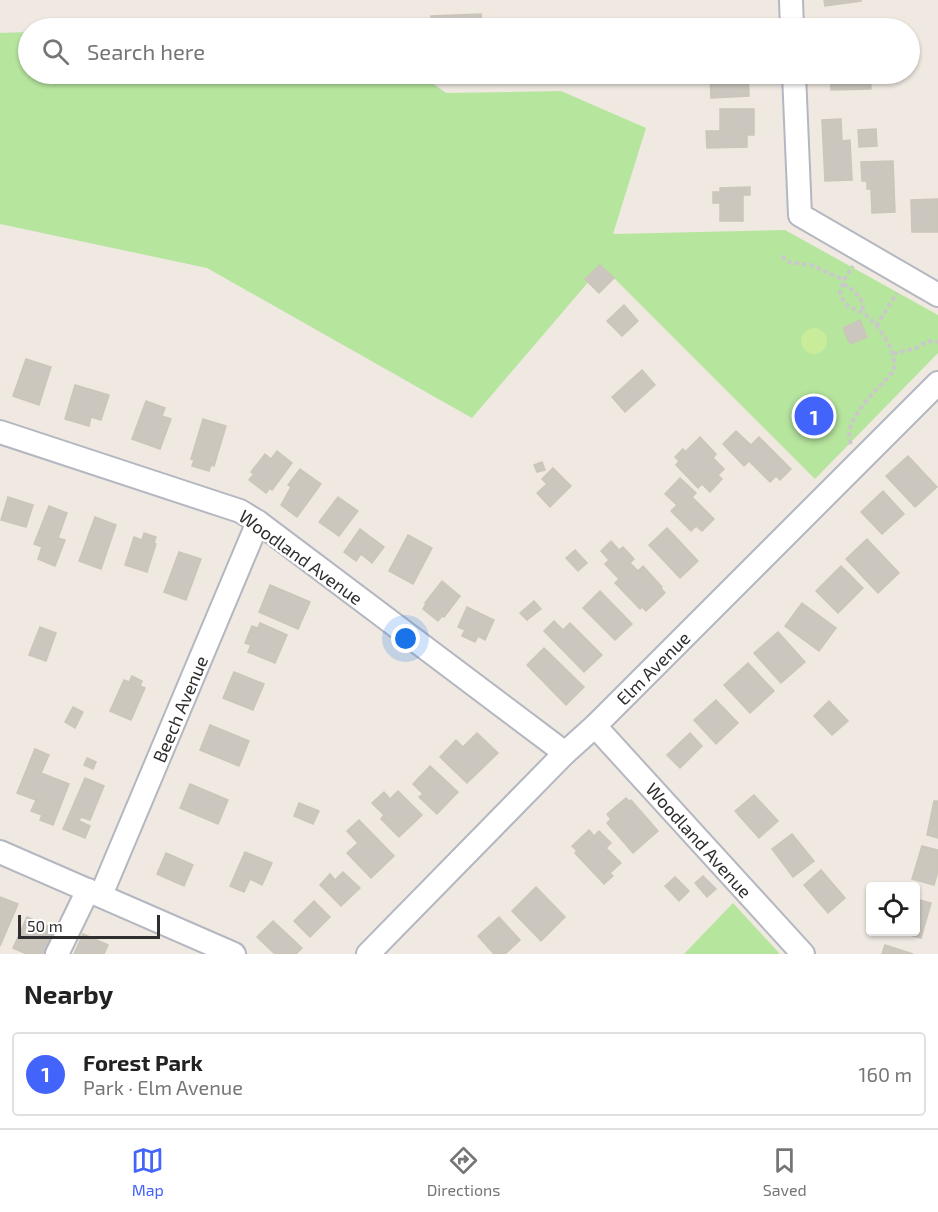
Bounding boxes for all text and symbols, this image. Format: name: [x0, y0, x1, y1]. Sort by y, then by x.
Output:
search box: [18, 18, 920, 84]
icon: search: [39, 35, 72, 68]
text: Search here: [87, 38, 205, 64]
pin: 1: [794, 394, 834, 438]
street label: Woodland Avenue: [235, 505, 367, 609]
your location: [391, 624, 420, 653]
street label: Elm Avenue: [612, 627, 694, 709]
street label: Beech Avenue: [148, 652, 212, 766]
street label: Woodland Avenue: [642, 778, 756, 902]
map controls: [866, 882, 920, 936]
button: locate: [866, 882, 920, 936]
scale bar: [18, 912, 160, 940]
text: 50 m: [27, 916, 63, 935]
text: Nearby: [24, 978, 113, 1009]
text: Forest Park: [83, 1049, 203, 1075]
text: 1: [41, 1062, 50, 1086]
text: 160 m: [859, 1062, 912, 1086]
text: Park · Elm Avenue: [83, 1075, 243, 1099]
tab: Map: [131, 1144, 164, 1199]
tab: Directions: [427, 1144, 500, 1199]
tab: Saved: [763, 1144, 807, 1199]

